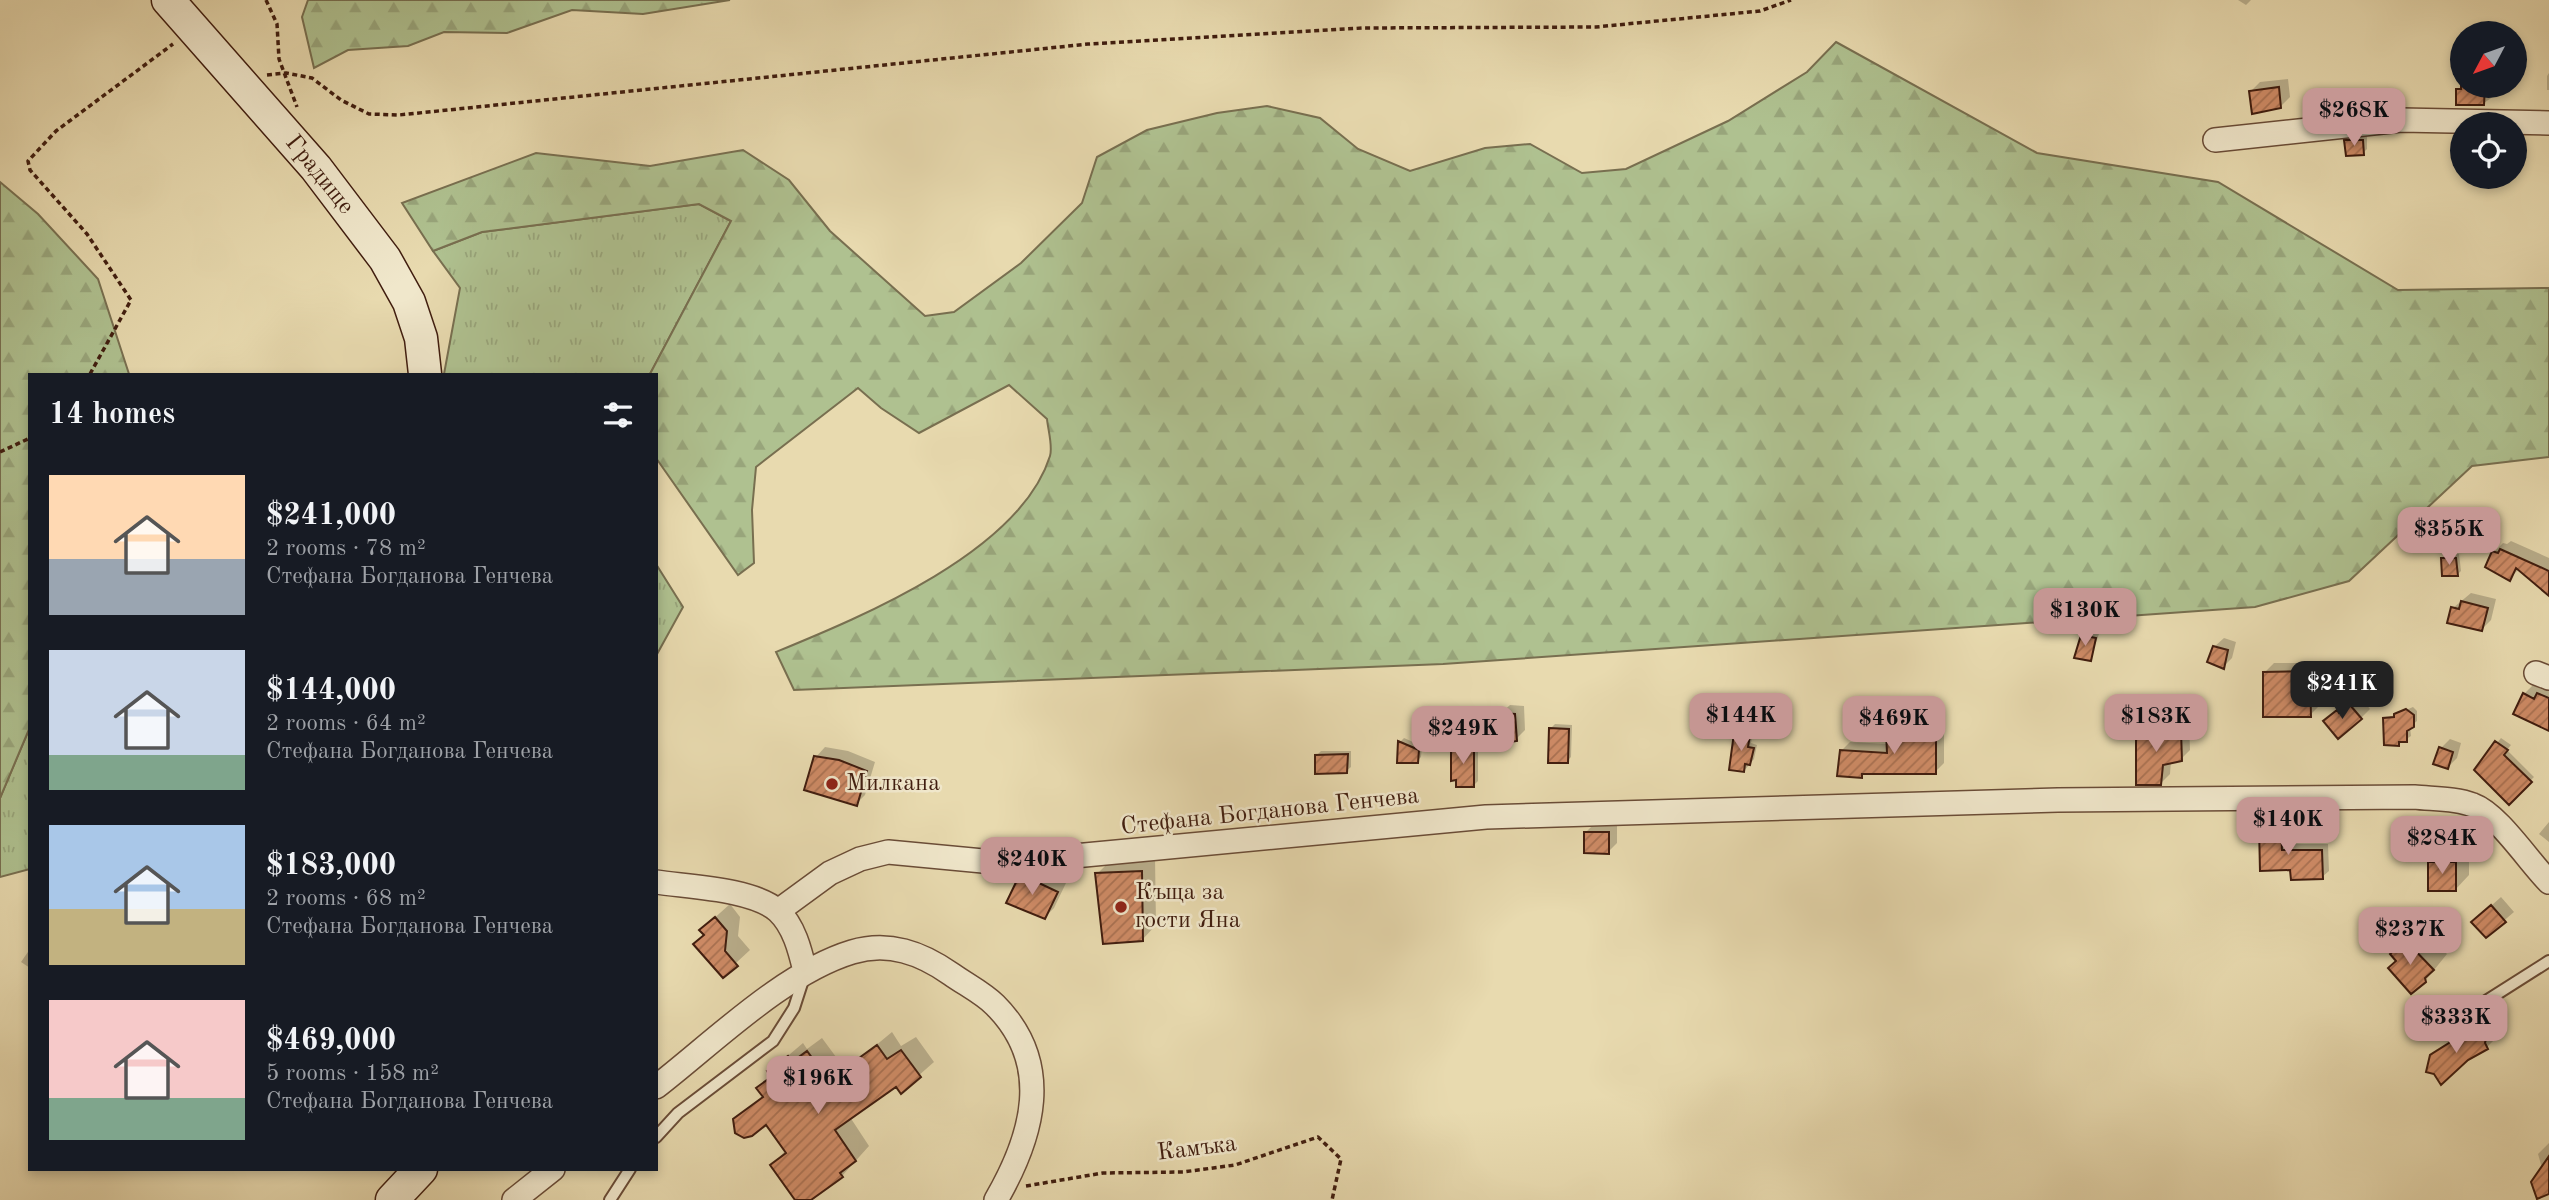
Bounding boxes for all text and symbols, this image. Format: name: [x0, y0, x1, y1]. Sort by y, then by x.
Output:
north arrow: [2450, 21, 2527, 98]
map controls: [2450, 21, 2527, 189]
pin: $268K: [2305, 88, 2403, 148]
text: $268K: [2318, 99, 2390, 122]
button: locate: [2450, 112, 2527, 189]
street label: Градище: [280, 131, 358, 219]
icon: filters: [599, 396, 637, 434]
text: 14 homes: [49, 400, 175, 430]
text: $241,000: [266, 501, 396, 531]
icon: home: [105, 503, 189, 587]
pin: $355K: [2400, 508, 2498, 567]
text: $355K: [2413, 518, 2485, 541]
text: 2 rooms · 78 m²: [266, 537, 426, 560]
text: Стефана Богданова Генчева: [266, 565, 553, 588]
pin: $130K: [2036, 588, 2134, 648]
text: $130K: [2049, 599, 2121, 622]
pin: $241K: [2293, 662, 2391, 721]
text: $241K: [2306, 672, 2378, 695]
text: $144,000: [266, 676, 396, 706]
icon: home: [105, 678, 189, 762]
pin: $144K: [1692, 694, 1790, 753]
pin: $183K: [2107, 694, 2205, 754]
pin: $469K: [1845, 696, 1943, 756]
text: $144K: [1705, 704, 1777, 727]
text: $183K: [2120, 705, 2192, 728]
pin: $249K: [1414, 706, 1512, 766]
text: $469K: [1858, 707, 1930, 730]
text: 2 rooms · 64 m²: [266, 712, 426, 735]
text: $249K: [1427, 717, 1499, 740]
text: Стефана Богданова Генчева: [266, 740, 553, 763]
place label: Милкана: [846, 772, 940, 796]
marker: Милкана: [824, 776, 840, 792]
street label: Стефана Богданова Генчева: [1120, 784, 1420, 840]
pin: $140K: [2239, 798, 2337, 857]
text: $140K: [2252, 808, 2324, 831]
pin: $284K: [2393, 816, 2491, 876]
text: $284K: [2406, 827, 2478, 850]
pin: $240K: [983, 838, 1081, 897]
text: $240K: [996, 848, 1068, 871]
text: $183,000: [266, 851, 396, 881]
icon: home: [105, 853, 189, 937]
place label: Къща за гости Яна: [1135, 881, 1241, 933]
text: 2 rooms · 68 m²: [266, 887, 426, 910]
marker: Къща за гости Яна: [1113, 899, 1129, 915]
pin: $237K: [2361, 908, 2459, 967]
text: Стефана Богданова Генчева: [266, 915, 553, 938]
text: $237K: [2374, 918, 2446, 941]
pin: $333K: [2407, 996, 2505, 1055]
text: $333K: [2420, 1006, 2492, 1029]
text: $469,000: [266, 1026, 396, 1056]
icon: home: [105, 1028, 189, 1112]
pin: $196K: [769, 1056, 867, 1116]
text: 5 rooms · 158 m²: [266, 1062, 439, 1085]
text: $196K: [782, 1067, 854, 1090]
text: Стефана Богданова Генчева: [266, 1090, 553, 1113]
street label: Камъка: [1156, 1132, 1238, 1166]

